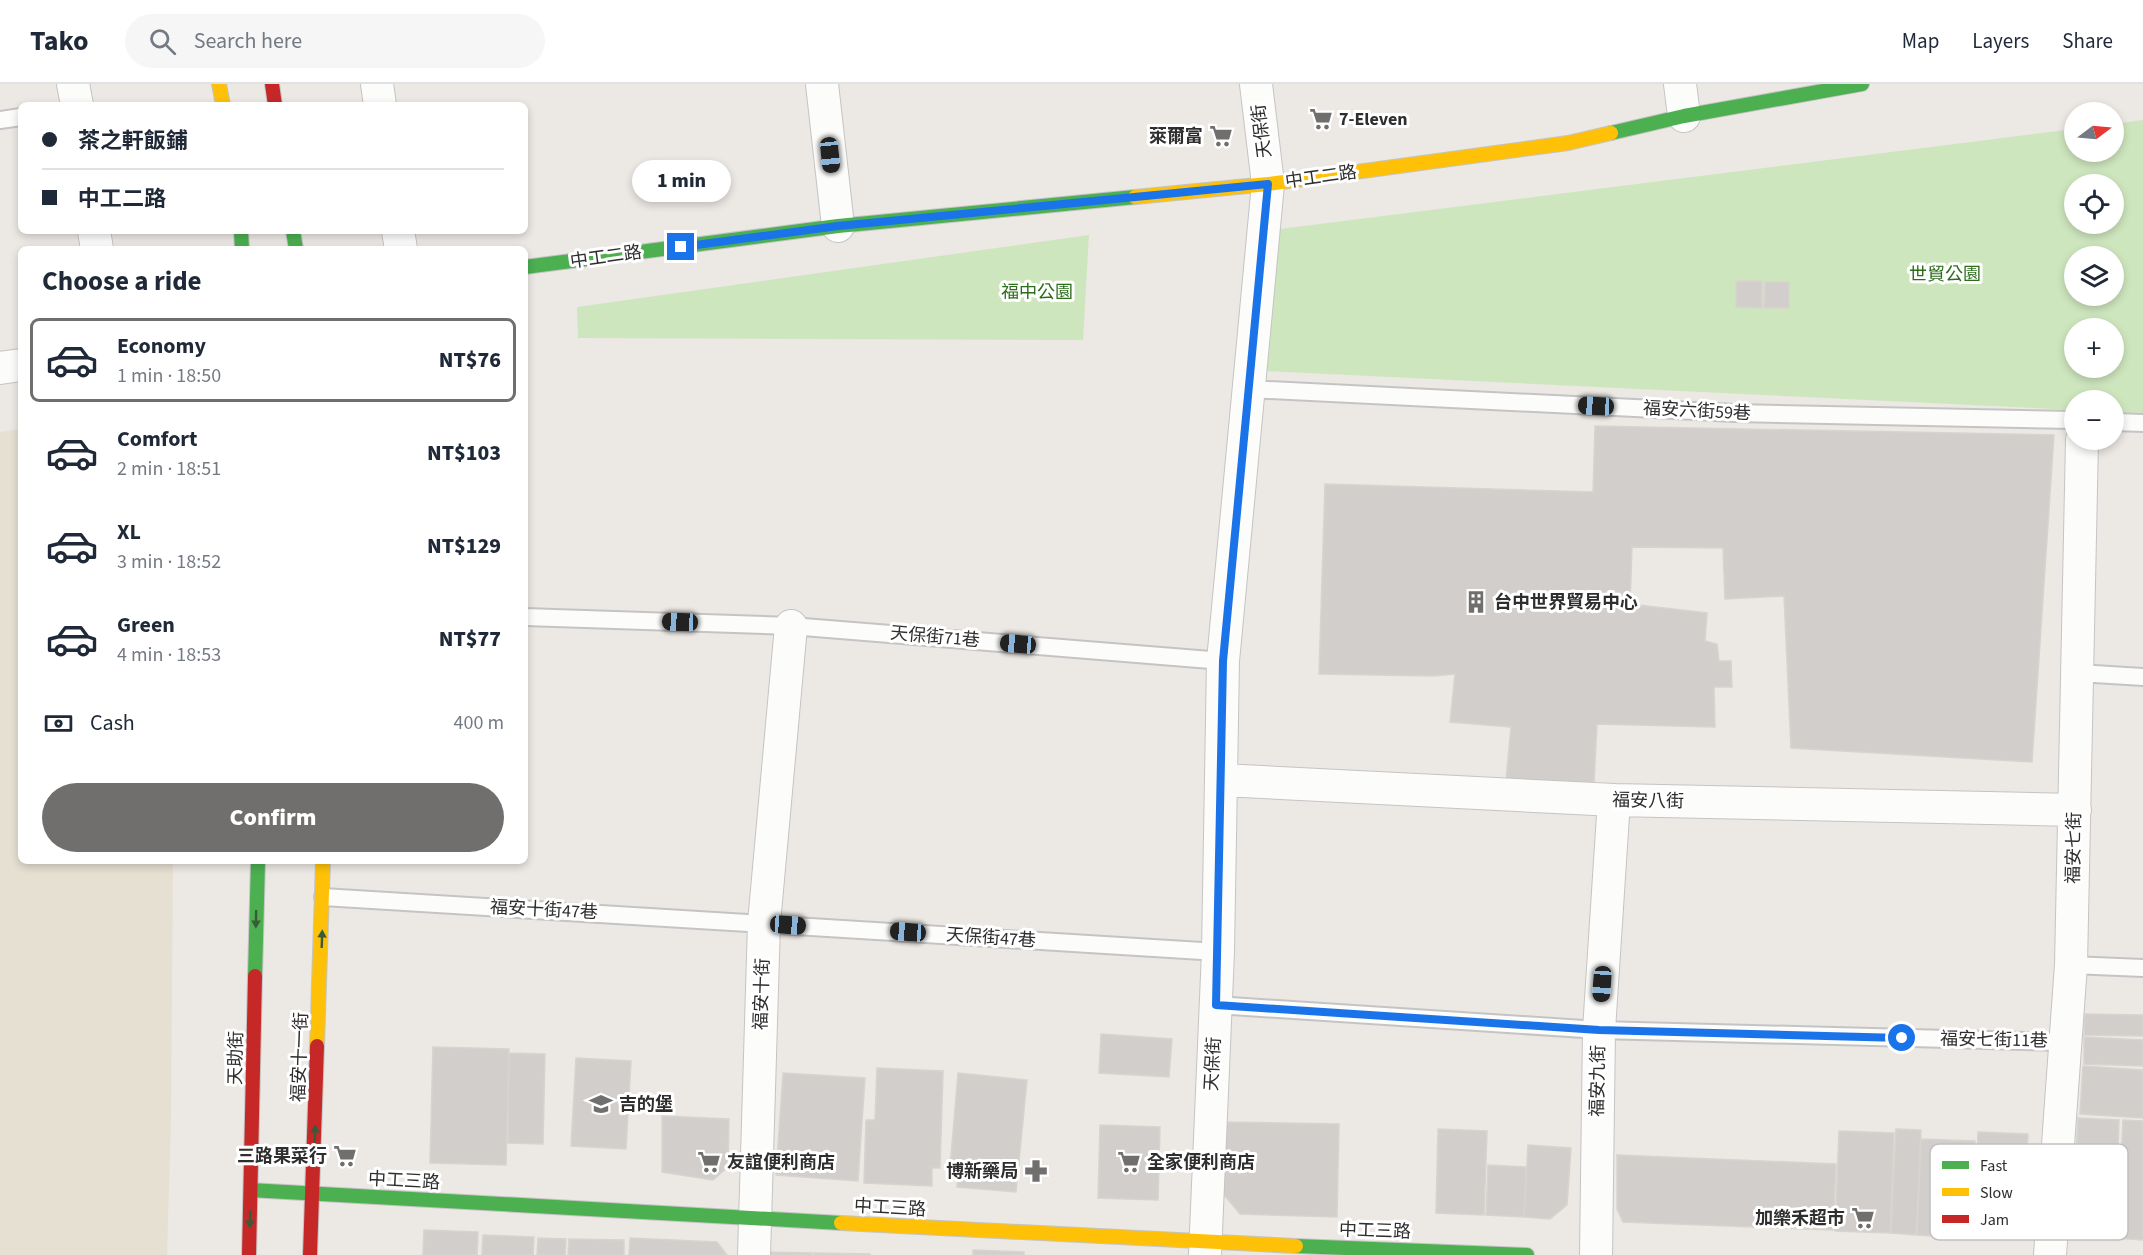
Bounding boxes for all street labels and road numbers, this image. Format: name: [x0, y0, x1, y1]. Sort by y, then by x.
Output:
street label: 天保街: [1246, 103, 1278, 159]
street label: 中工二路: [1284, 160, 1358, 194]
street label: 中工二路: [569, 240, 643, 274]
street label: 福安六街59巷: [1642, 396, 1752, 426]
street label: 天保街71巷: [889, 621, 981, 653]
street label: 福安八街: [1612, 788, 1684, 814]
street label: 福安七街: [2061, 812, 2087, 884]
street label: 福安十街47巷: [489, 895, 599, 925]
street label: 天保街47巷: [945, 922, 1037, 954]
street label: 福安十街: [748, 958, 776, 1030]
street label: 福安十一街: [286, 1012, 314, 1102]
street label: 福安七街11巷: [1940, 1027, 2048, 1053]
street label: 天助街: [223, 1031, 249, 1085]
street label: 天保街: [1199, 1036, 1227, 1092]
street label: 福安九街: [1585, 1045, 1611, 1117]
street label: 中工三路: [367, 1167, 441, 1195]
street label: 中工三路: [853, 1194, 927, 1222]
street label: 中工三路: [1339, 1217, 1411, 1245]

